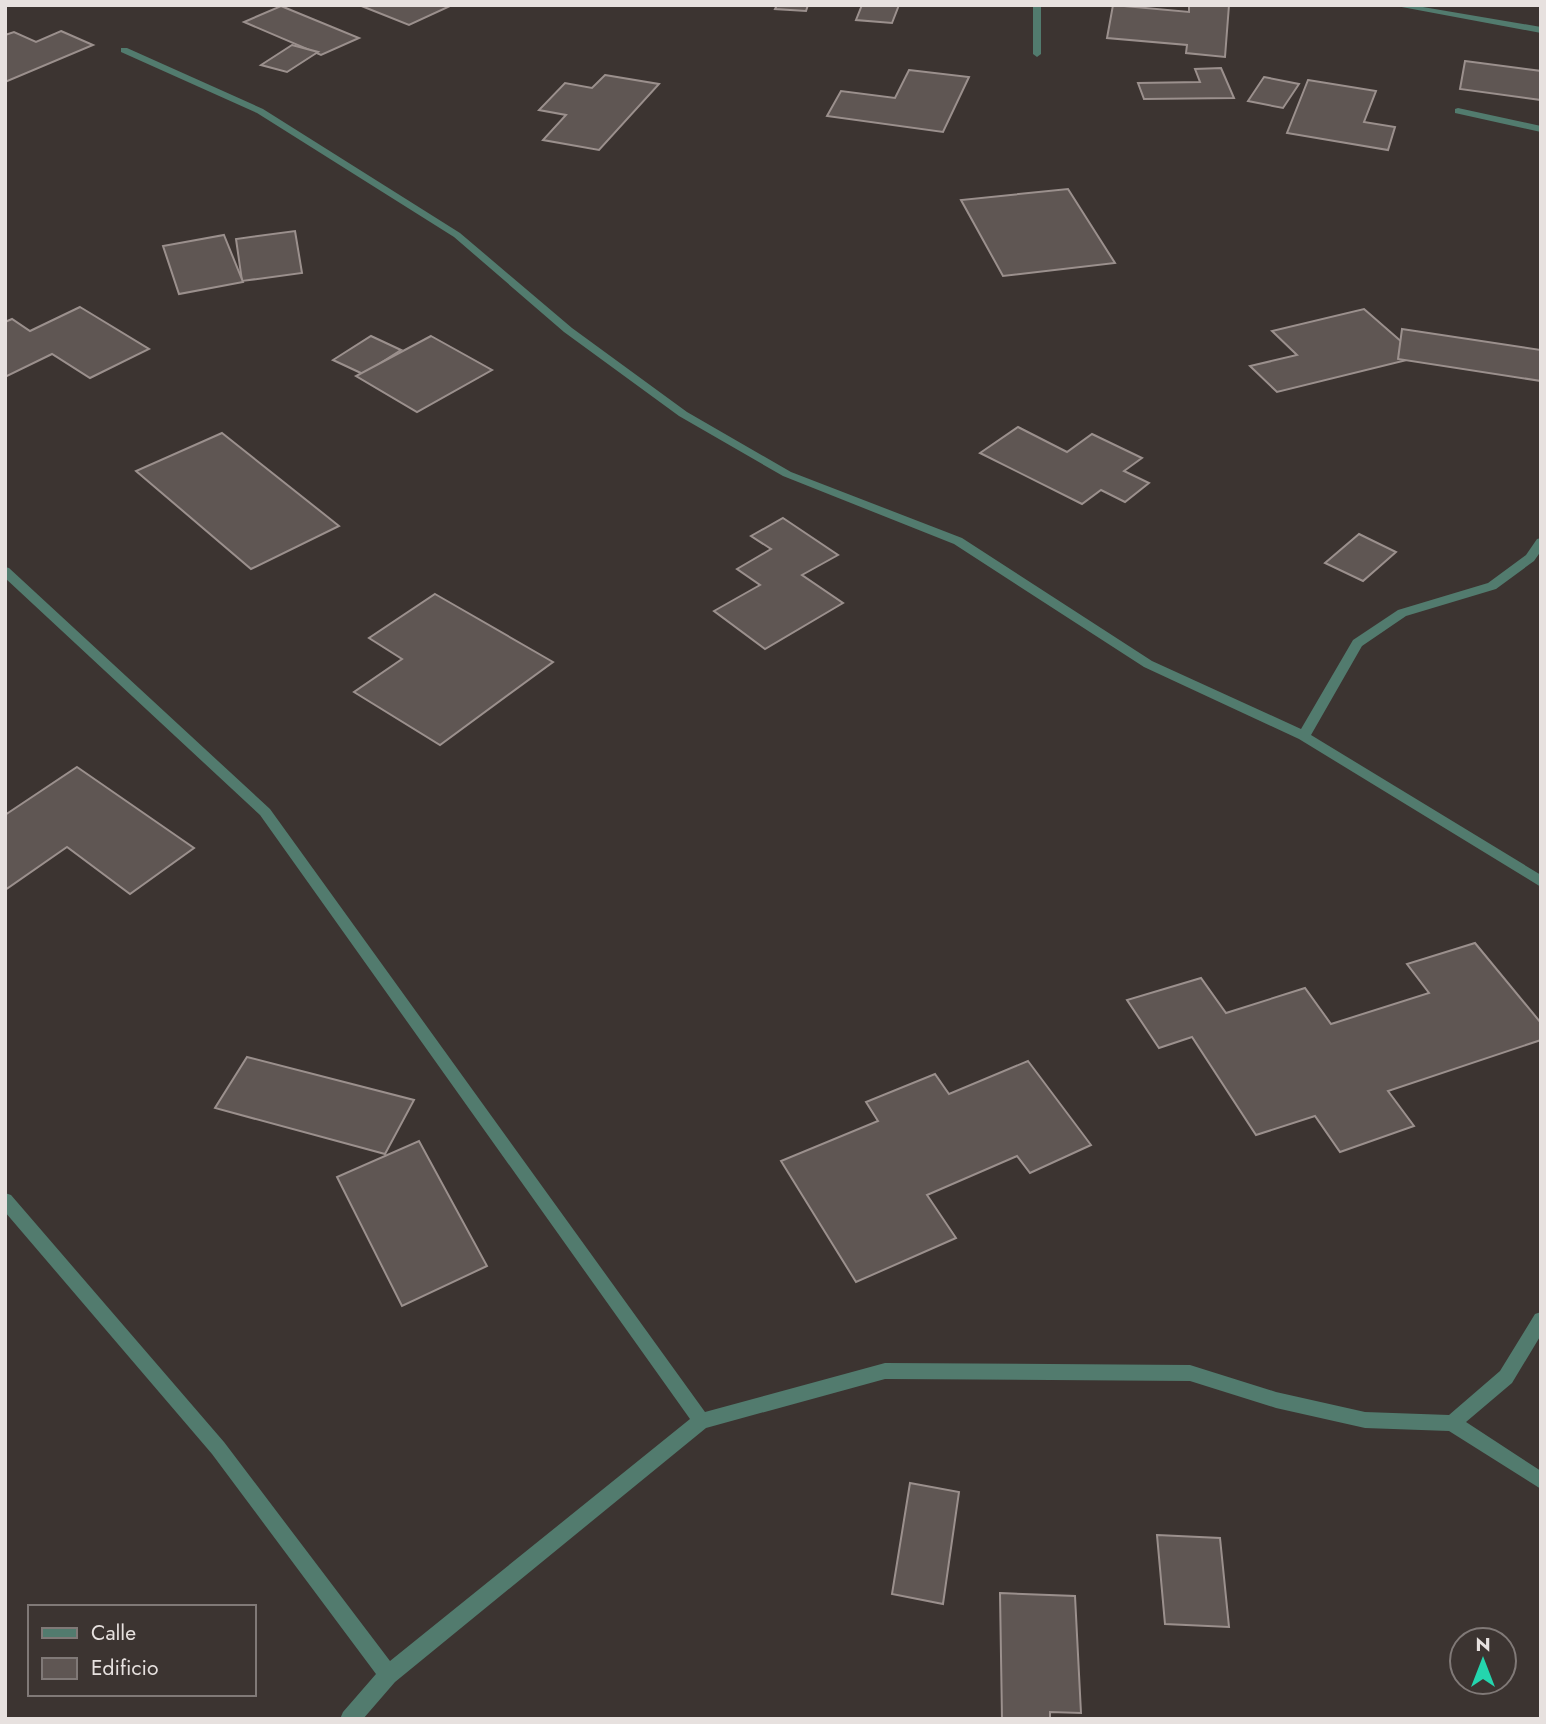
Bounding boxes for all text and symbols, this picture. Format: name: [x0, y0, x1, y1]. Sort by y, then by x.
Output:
legend: [28, 1605, 256, 1696]
text: Calle: [91, 1618, 136, 1648]
north arrow: [1448, 1626, 1518, 1696]
text: N: [1475, 1631, 1491, 1658]
text: Edificio: [91, 1653, 158, 1683]

